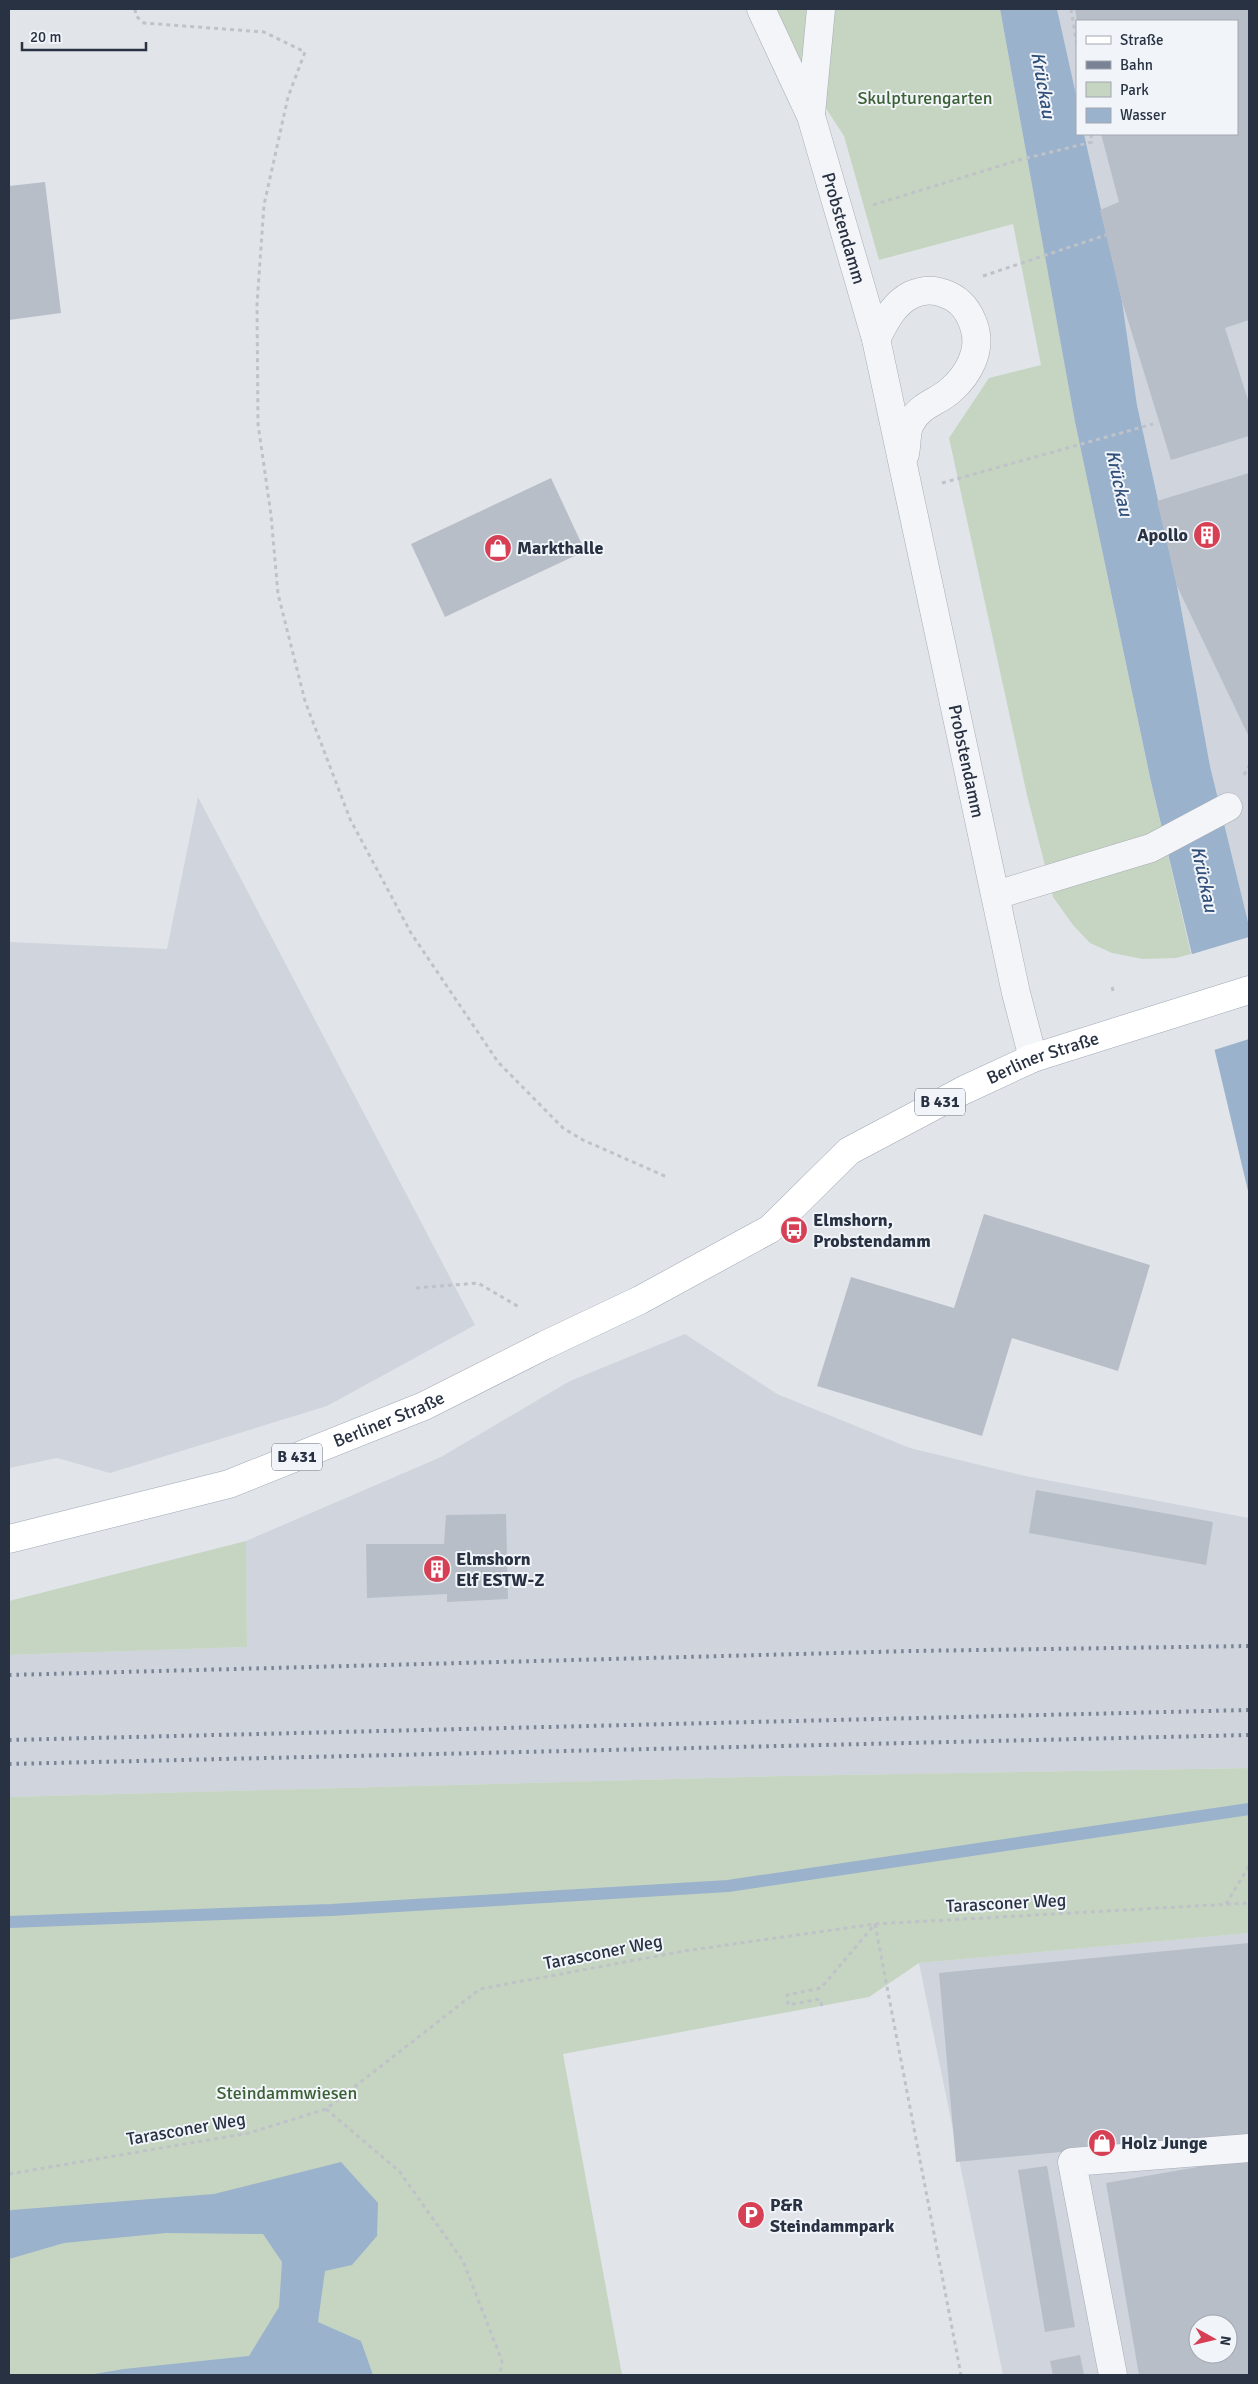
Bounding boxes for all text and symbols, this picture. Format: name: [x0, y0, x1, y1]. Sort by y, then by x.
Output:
scale bar: [22, 20, 146, 52]
legend: [1076, 20, 1238, 135]
text: 20 m: [30, 28, 61, 46]
text: Straße: [1120, 31, 1164, 49]
water label: Krückau: [1025, 50, 1061, 122]
text: Bahn: [1120, 56, 1153, 74]
text: Park: [1120, 81, 1149, 99]
park label: Skulpturengarten: [857, 87, 993, 109]
text: Wasser: [1120, 106, 1166, 124]
street label: Probstendamm: [817, 170, 870, 287]
water label: Krückau: [1100, 448, 1138, 520]
building icon: Apollo: [1192, 520, 1222, 550]
place label: Apollo: [1137, 524, 1188, 546]
shop icon: Markthalle: [483, 533, 513, 563]
place label: Markthalle: [517, 537, 603, 559]
street label: Probstendamm: [944, 702, 989, 820]
water label: Krückau: [1185, 844, 1223, 916]
street label: Berliner Straße: [983, 1027, 1102, 1089]
road number: B 431: [915, 1088, 965, 1116]
place label: Elmshorn, Probstendamm: [813, 1209, 931, 1252]
bus stop icon: Elmshorn, Probstendamm: [779, 1215, 809, 1245]
street label: Berliner Straße: [330, 1387, 448, 1452]
road number: B 431: [272, 1444, 322, 1470]
place label: Elmshorn Elf ESTW-Z: [456, 1548, 545, 1591]
building icon: Elmshorn Elf ESTW-Z: [422, 1554, 452, 1584]
street label: Tarasconer Weg: [945, 1889, 1067, 1917]
street label: Tarasconer Weg: [542, 1930, 664, 1974]
park label: Steindammwiesen: [217, 2082, 357, 2104]
street label: Tarasconer Weg: [125, 2108, 247, 2150]
shop icon: Holz Junge: [1087, 2128, 1117, 2158]
place label: Holz Junge: [1121, 2132, 1208, 2154]
place label: P&R Steindammpark: [770, 2194, 895, 2237]
parking icon: P&R Steindammpark: [736, 2200, 766, 2230]
north arrow: [1188, 2314, 1238, 2364]
text: N: [1216, 2335, 1234, 2347]

